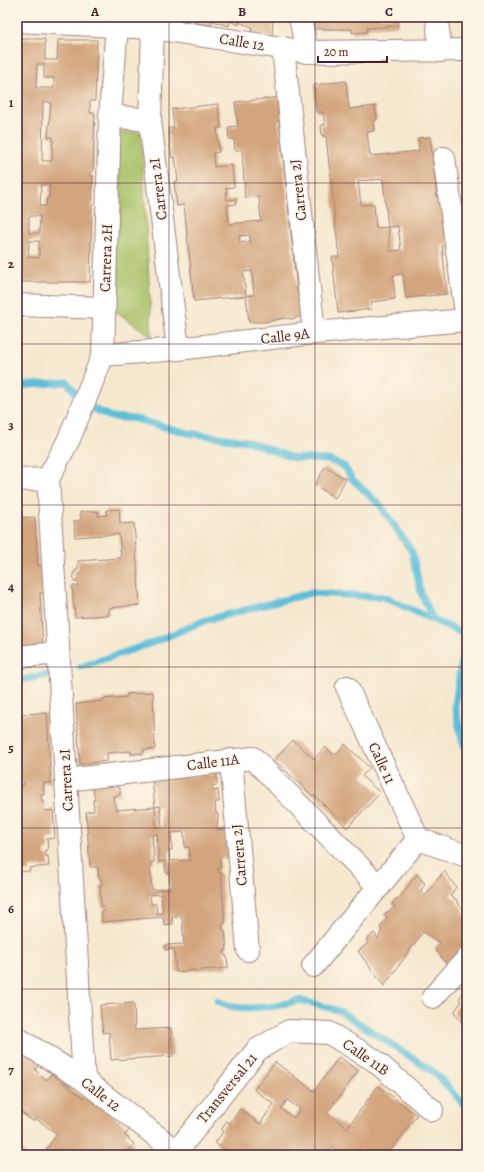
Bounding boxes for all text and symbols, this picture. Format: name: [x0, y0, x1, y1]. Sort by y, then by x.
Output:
text: A: [90, 3, 100, 20]
text: B: [238, 3, 246, 20]
text: C: [385, 3, 393, 20]
street label: Calle 12: [218, 29, 266, 55]
scale bar: [318, 38, 387, 64]
text: 20 m: [324, 44, 348, 60]
text: 1: [9, 94, 14, 111]
street label: Carrera 2I: [144, 157, 172, 221]
street label: Carrera 2J: [285, 158, 311, 222]
street label: Carrera 2H: [95, 223, 117, 293]
text: 2: [8, 255, 15, 272]
street label: Calle 9A: [259, 323, 311, 349]
text: 3: [8, 416, 14, 433]
text: 4: [8, 578, 14, 595]
text: 5: [8, 739, 14, 756]
street label: Calle 11: [364, 739, 400, 787]
street label: Carrera 2I: [54, 748, 78, 812]
street label: Calle 11A: [186, 749, 240, 775]
street label: Carrera 2J: [226, 823, 252, 887]
text: 6: [8, 900, 14, 917]
street label: Calle 11B: [339, 1034, 393, 1080]
street label: Transversal 21: [192, 1049, 262, 1127]
text: 7: [8, 1061, 14, 1078]
street label: Calle 12: [77, 1072, 125, 1116]

